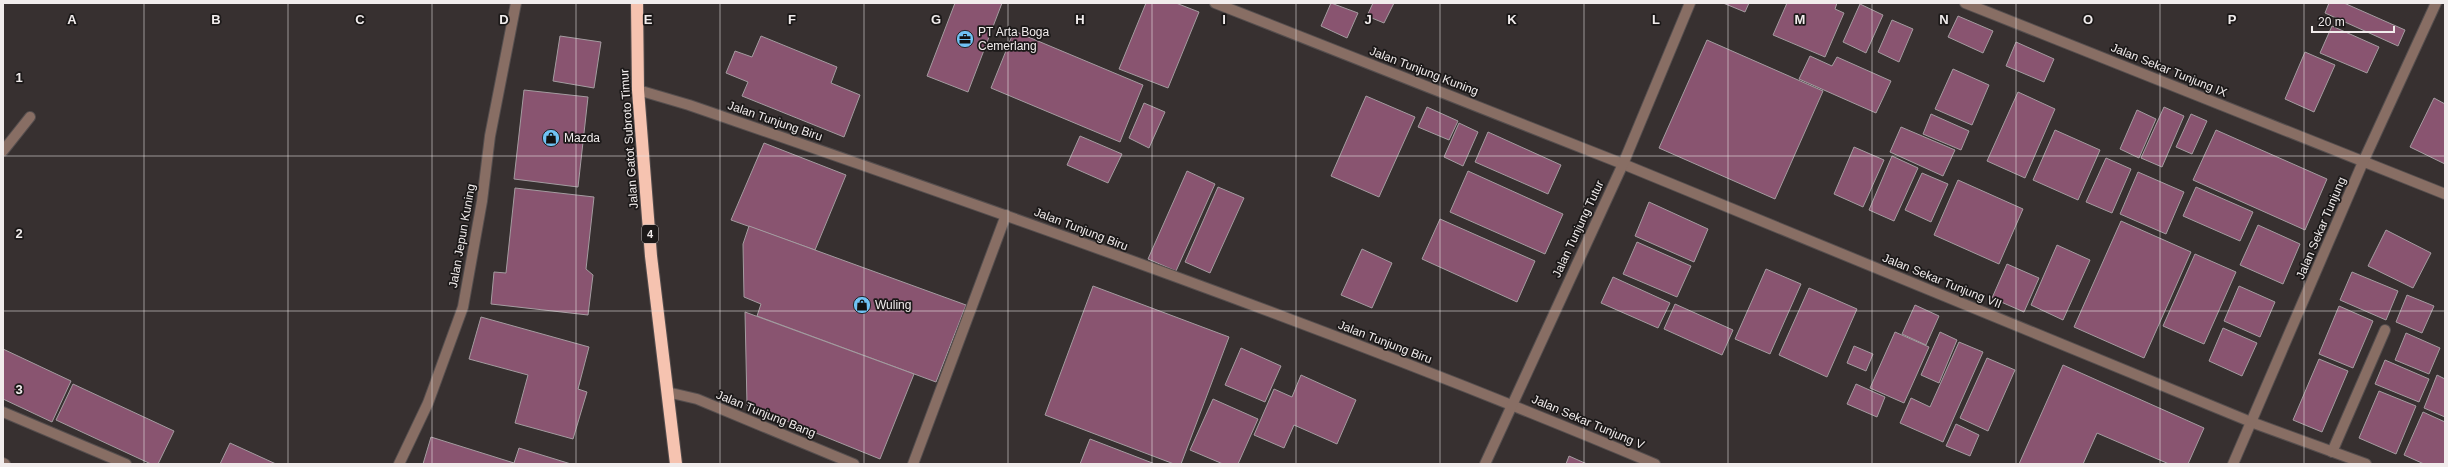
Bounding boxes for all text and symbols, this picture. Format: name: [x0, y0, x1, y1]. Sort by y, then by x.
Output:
scale bar: [2312, 8, 2394, 34]
text: A: [67, 12, 77, 27]
text: B: [211, 12, 221, 27]
text: C: [355, 12, 365, 27]
text: D: [499, 12, 509, 27]
text: E: [644, 12, 653, 27]
text: F: [788, 12, 796, 27]
text: G: [931, 12, 941, 27]
text: H: [1075, 12, 1085, 27]
text: I: [1222, 12, 1226, 27]
text: J: [1364, 12, 1372, 27]
text: K: [1507, 12, 1517, 27]
text: L: [1652, 12, 1660, 27]
text: M: [1795, 12, 1805, 27]
text: N: [1939, 12, 1949, 27]
text: O: [2083, 12, 2093, 27]
text: P: [2228, 12, 2237, 27]
text: 20 m: [2318, 15, 2345, 29]
place label: PT Arta Boga Cemerlang: [978, 25, 1049, 53]
office icon: PT Arta Boga Cemerlang: [955, 29, 975, 49]
street label: Jalan Sekar Tunjung IX: [2109, 40, 2229, 100]
street label: Jalan Tunjung Kuning: [1368, 44, 1480, 98]
street label: Jalan Gatot Subroto Timur: [617, 69, 641, 209]
text: 1: [15, 70, 23, 85]
street label: Jalan Tunjung Biru: [726, 98, 824, 144]
shop icon: Mazda: [541, 128, 561, 148]
place label: Mazda: [564, 131, 600, 145]
street label: Jalan Sekar Tunjung: [2293, 175, 2349, 281]
street label: Jalan Tunjung Tutur: [1549, 178, 1607, 280]
street label: Jalan Jepun Kuning: [446, 183, 478, 289]
street label: Jalan Tunjung Biru: [1032, 205, 1130, 253]
road number: 4: [642, 225, 658, 243]
text: 2: [15, 226, 23, 241]
street label: Jalan Sekar Tunjung VII: [1880, 251, 2004, 311]
shop icon: Wuling: [852, 295, 872, 315]
place label: Wuling: [875, 298, 911, 312]
street label: Jalan Tunjung Biru: [1336, 318, 1434, 366]
text: 3: [15, 382, 23, 397]
street label: Jalan Tunjung Bang: [714, 388, 818, 440]
street label: Jalan Sekar Tunjung V: [1530, 392, 1646, 452]

